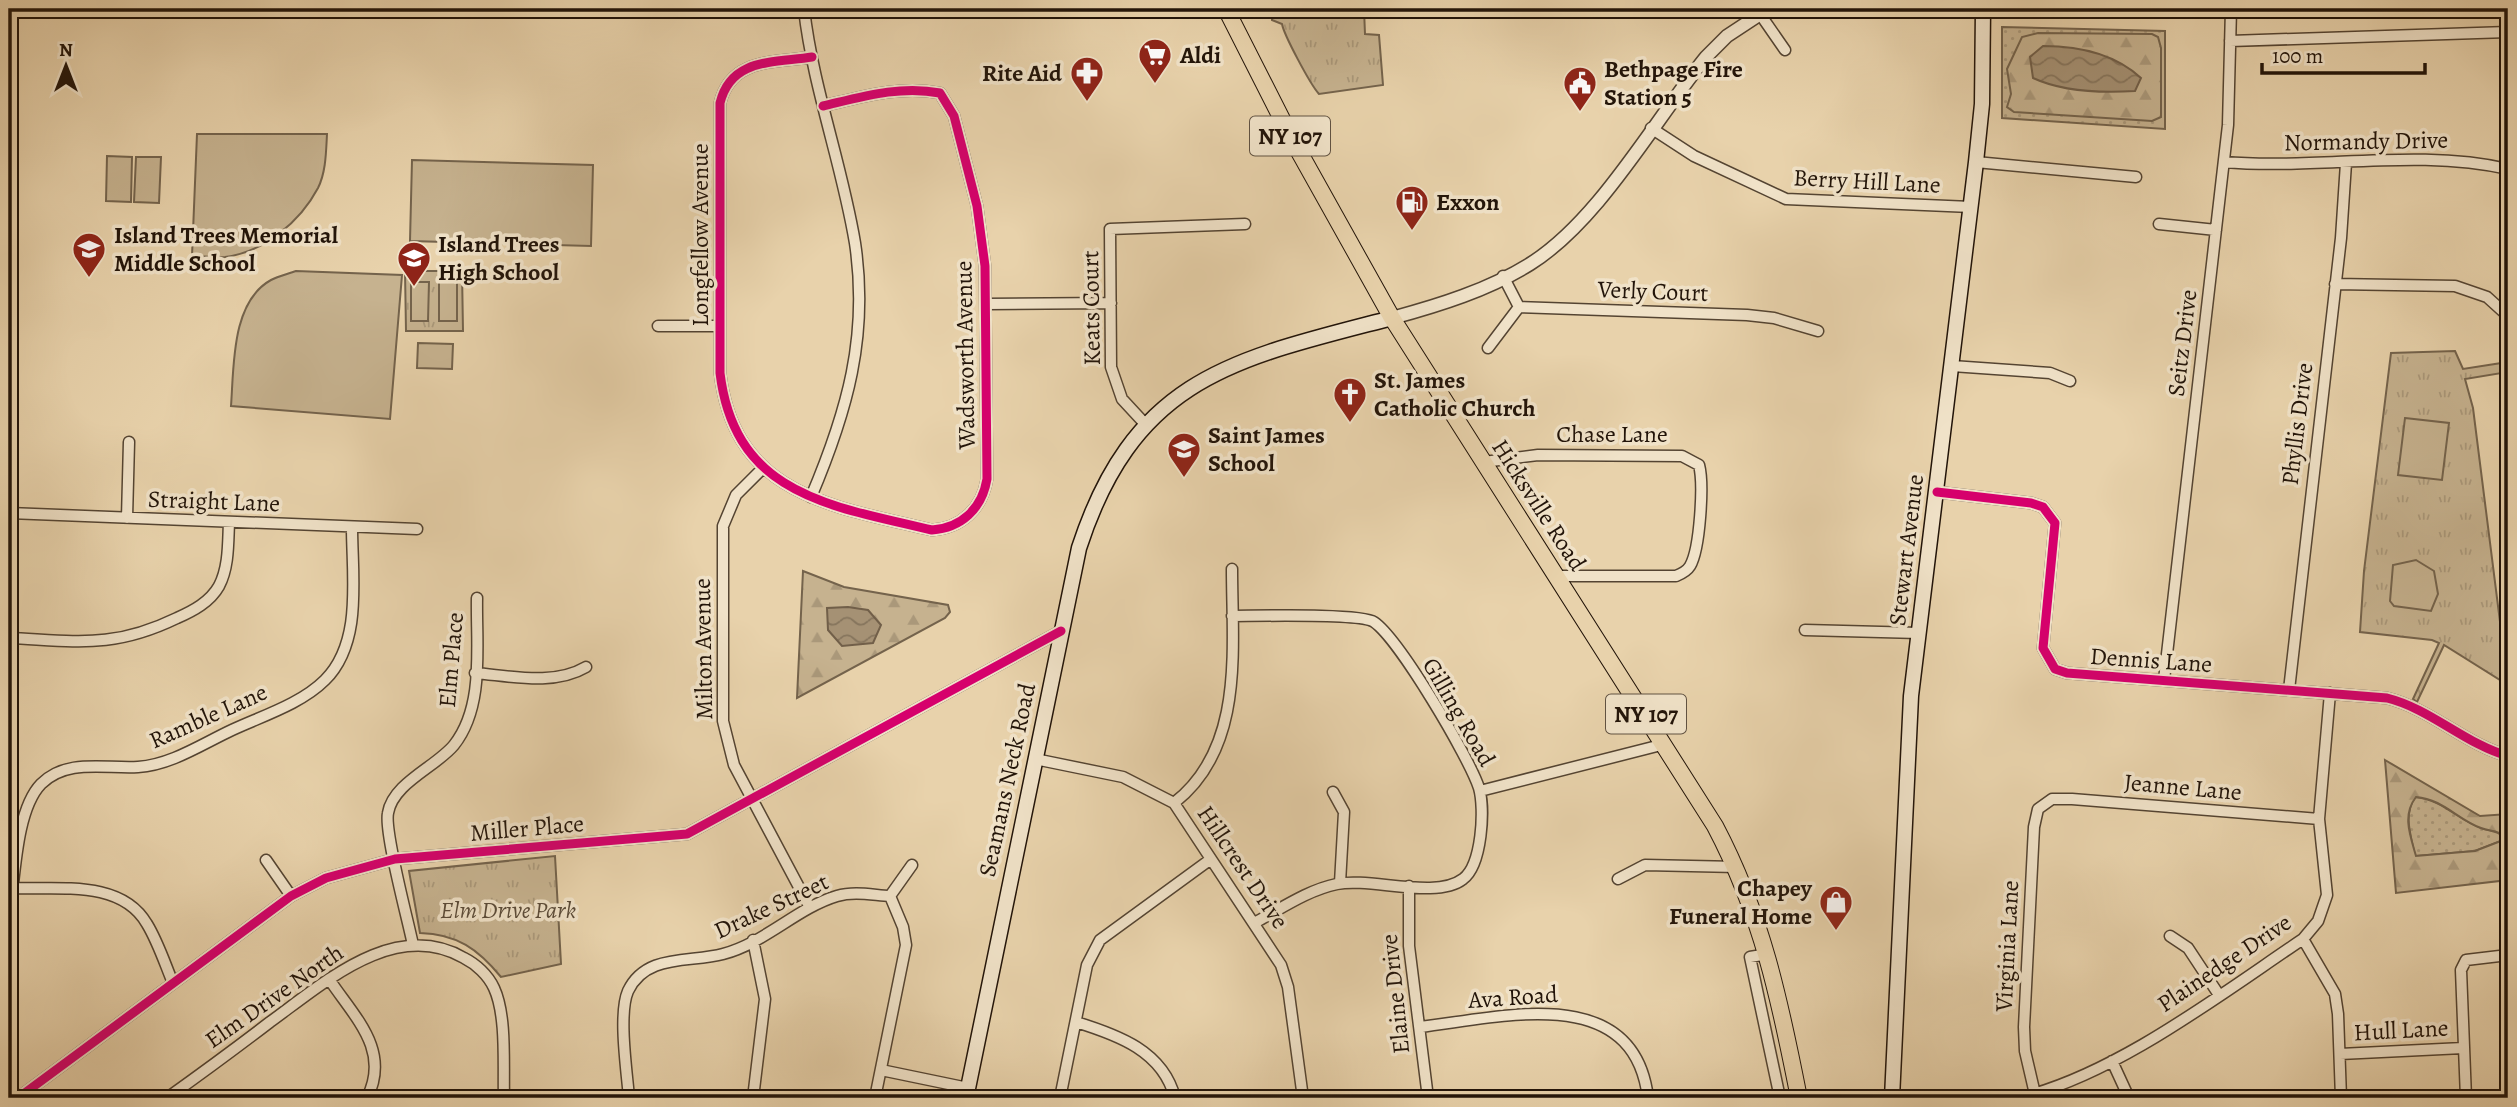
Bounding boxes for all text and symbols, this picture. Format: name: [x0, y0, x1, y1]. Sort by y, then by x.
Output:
north arrow: [32, 32, 102, 102]
scale bar: [2262, 32, 2424, 76]
supermarket icon: Aldi: [1136, 36, 1174, 85]
text: N: [59, 37, 73, 63]
place label: Aldi: [1179, 39, 1221, 71]
text: 100 m: [2272, 42, 2323, 70]
place label: Bethpage Fire Station 5: [1604, 53, 1743, 113]
pharmacy icon: Rite Aid: [1068, 54, 1106, 103]
place label: Rite Aid: [982, 57, 1062, 89]
public building icon: Bethpage Fire Station 5: [1561, 64, 1599, 113]
road number: NY 107: [1250, 116, 1330, 155]
street label: Normandy Drive: [2284, 124, 2448, 158]
street label: Longfellow Avenue: [684, 143, 716, 327]
street label: Berry Hill Lane: [1793, 161, 1941, 201]
fuel station icon: Exxon: [1393, 183, 1431, 232]
place label: Exxon: [1436, 186, 1500, 218]
place label: Island Trees Memorial Middle School: [114, 219, 339, 279]
place label: Island Trees High School: [438, 228, 560, 288]
school or university icon: Island Trees Memorial Middle School: [70, 230, 108, 279]
school or university icon: Island Trees High School: [395, 239, 433, 288]
street label: Keats Court: [1074, 250, 1108, 366]
street label: Wadsworth Avenue: [947, 260, 983, 451]
street label: Verly Court: [1596, 273, 1709, 309]
street label: Seitz Drive: [2160, 288, 2204, 398]
street label: Phyllis Drive: [2274, 361, 2320, 487]
place label: St. James Catholic Church: [1374, 364, 1536, 424]
church icon: St. James Catholic Church: [1331, 375, 1369, 424]
street label: Chase Lane: [1556, 418, 1668, 450]
place label: Saint James School: [1208, 419, 1325, 479]
school or university icon: Saint James School: [1165, 430, 1203, 479]
street label: Hicksville Road: [1484, 433, 1594, 577]
street label: Stewart Avenue: [1881, 472, 1931, 628]
street label: Straight Lane: [147, 483, 281, 519]
street label: Milton Avenue: [686, 578, 720, 720]
street label: Elm Place: [431, 611, 471, 709]
street label: Dennis Lane: [2089, 640, 2213, 680]
street label: Gilling Road: [1415, 652, 1503, 772]
street label: Ramble Lane: [144, 676, 272, 756]
street label: Seamans Neck Road: [971, 680, 1043, 880]
road number: NY 107: [1606, 694, 1686, 734]
street label: Jeanne Lane: [2123, 766, 2243, 808]
street label: Hillcrest Drive: [1190, 799, 1296, 935]
street label: Miller Place: [469, 807, 585, 849]
street label: Drake Street: [709, 865, 834, 946]
place label: Chapey Funeral Home: [1669, 872, 1813, 932]
street label: Virginia Lane: [1988, 879, 2026, 1014]
shop icon: Chapey Funeral Home: [1817, 883, 1855, 932]
park label: Elm Drive Park: [440, 894, 576, 926]
street label: Plainedge Drive: [2151, 906, 2297, 1020]
street label: Elaine Drive: [1373, 932, 1417, 1056]
street label: Elm Drive North: [198, 936, 350, 1056]
street label: Ava Road: [1466, 978, 1559, 1016]
street label: Hull Lane: [2353, 1012, 2449, 1048]

